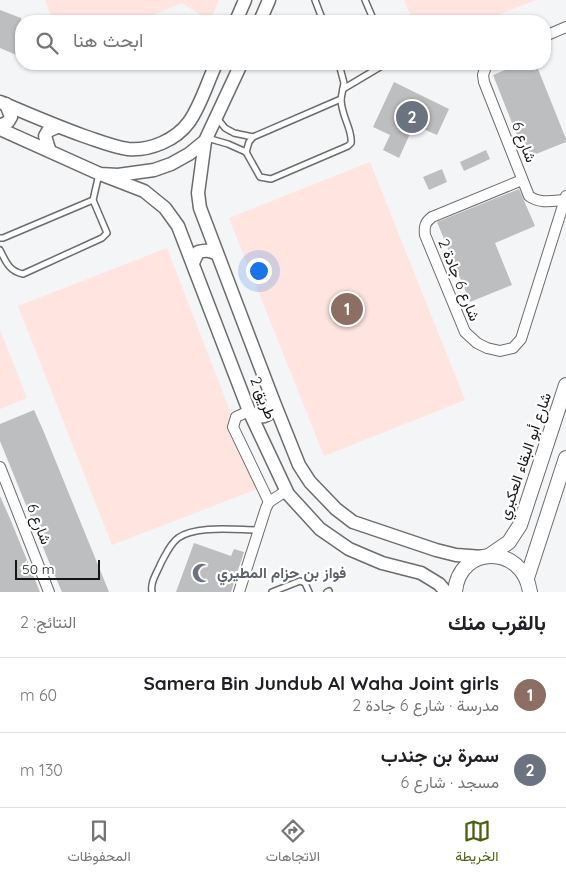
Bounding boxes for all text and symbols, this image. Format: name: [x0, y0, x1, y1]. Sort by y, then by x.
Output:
search box: [15, 15, 551, 70]
text: ابحث هنا: [73, 28, 143, 52]
icon: search: [33, 29, 61, 57]
pin: 2: [396, 98, 428, 136]
street label: شارع 6: [506, 119, 541, 166]
street label: شارع 6 جادة 2: [433, 236, 485, 325]
your location: [246, 258, 272, 284]
pin: 1: [331, 290, 363, 328]
street label: طريق 2: [245, 374, 281, 422]
street label: شارع أبو البقاء العكبري: [494, 390, 559, 523]
street label: شارع 6: [21, 501, 56, 548]
scale bar: [15, 557, 100, 580]
text: 50 m: [22, 560, 55, 578]
mosque icon: فواز بن حزام المطيري: [191, 562, 213, 584]
place label: فواز بن حزام المطيري: [217, 563, 346, 586]
text: بالقرب منك: [448, 609, 546, 635]
text: النتائج: 2: [20, 612, 76, 632]
text: Samera Bin Jundub Al Waha Joint girls: [144, 671, 499, 695]
text: 60 m: [20, 685, 57, 705]
text: 1: [527, 685, 533, 705]
text: مدرسة · شارع 6 جادة 2: [352, 695, 499, 715]
text: سمرة بن جندب: [381, 743, 499, 767]
text: 130 m: [20, 760, 63, 780]
text: 2: [525, 760, 535, 780]
text: مسجد · شارع 6: [401, 772, 499, 792]
tab: المحفوظات: [68, 817, 131, 869]
tab: الاتجاهات: [266, 817, 320, 869]
tab: الخريطة: [455, 817, 498, 869]

